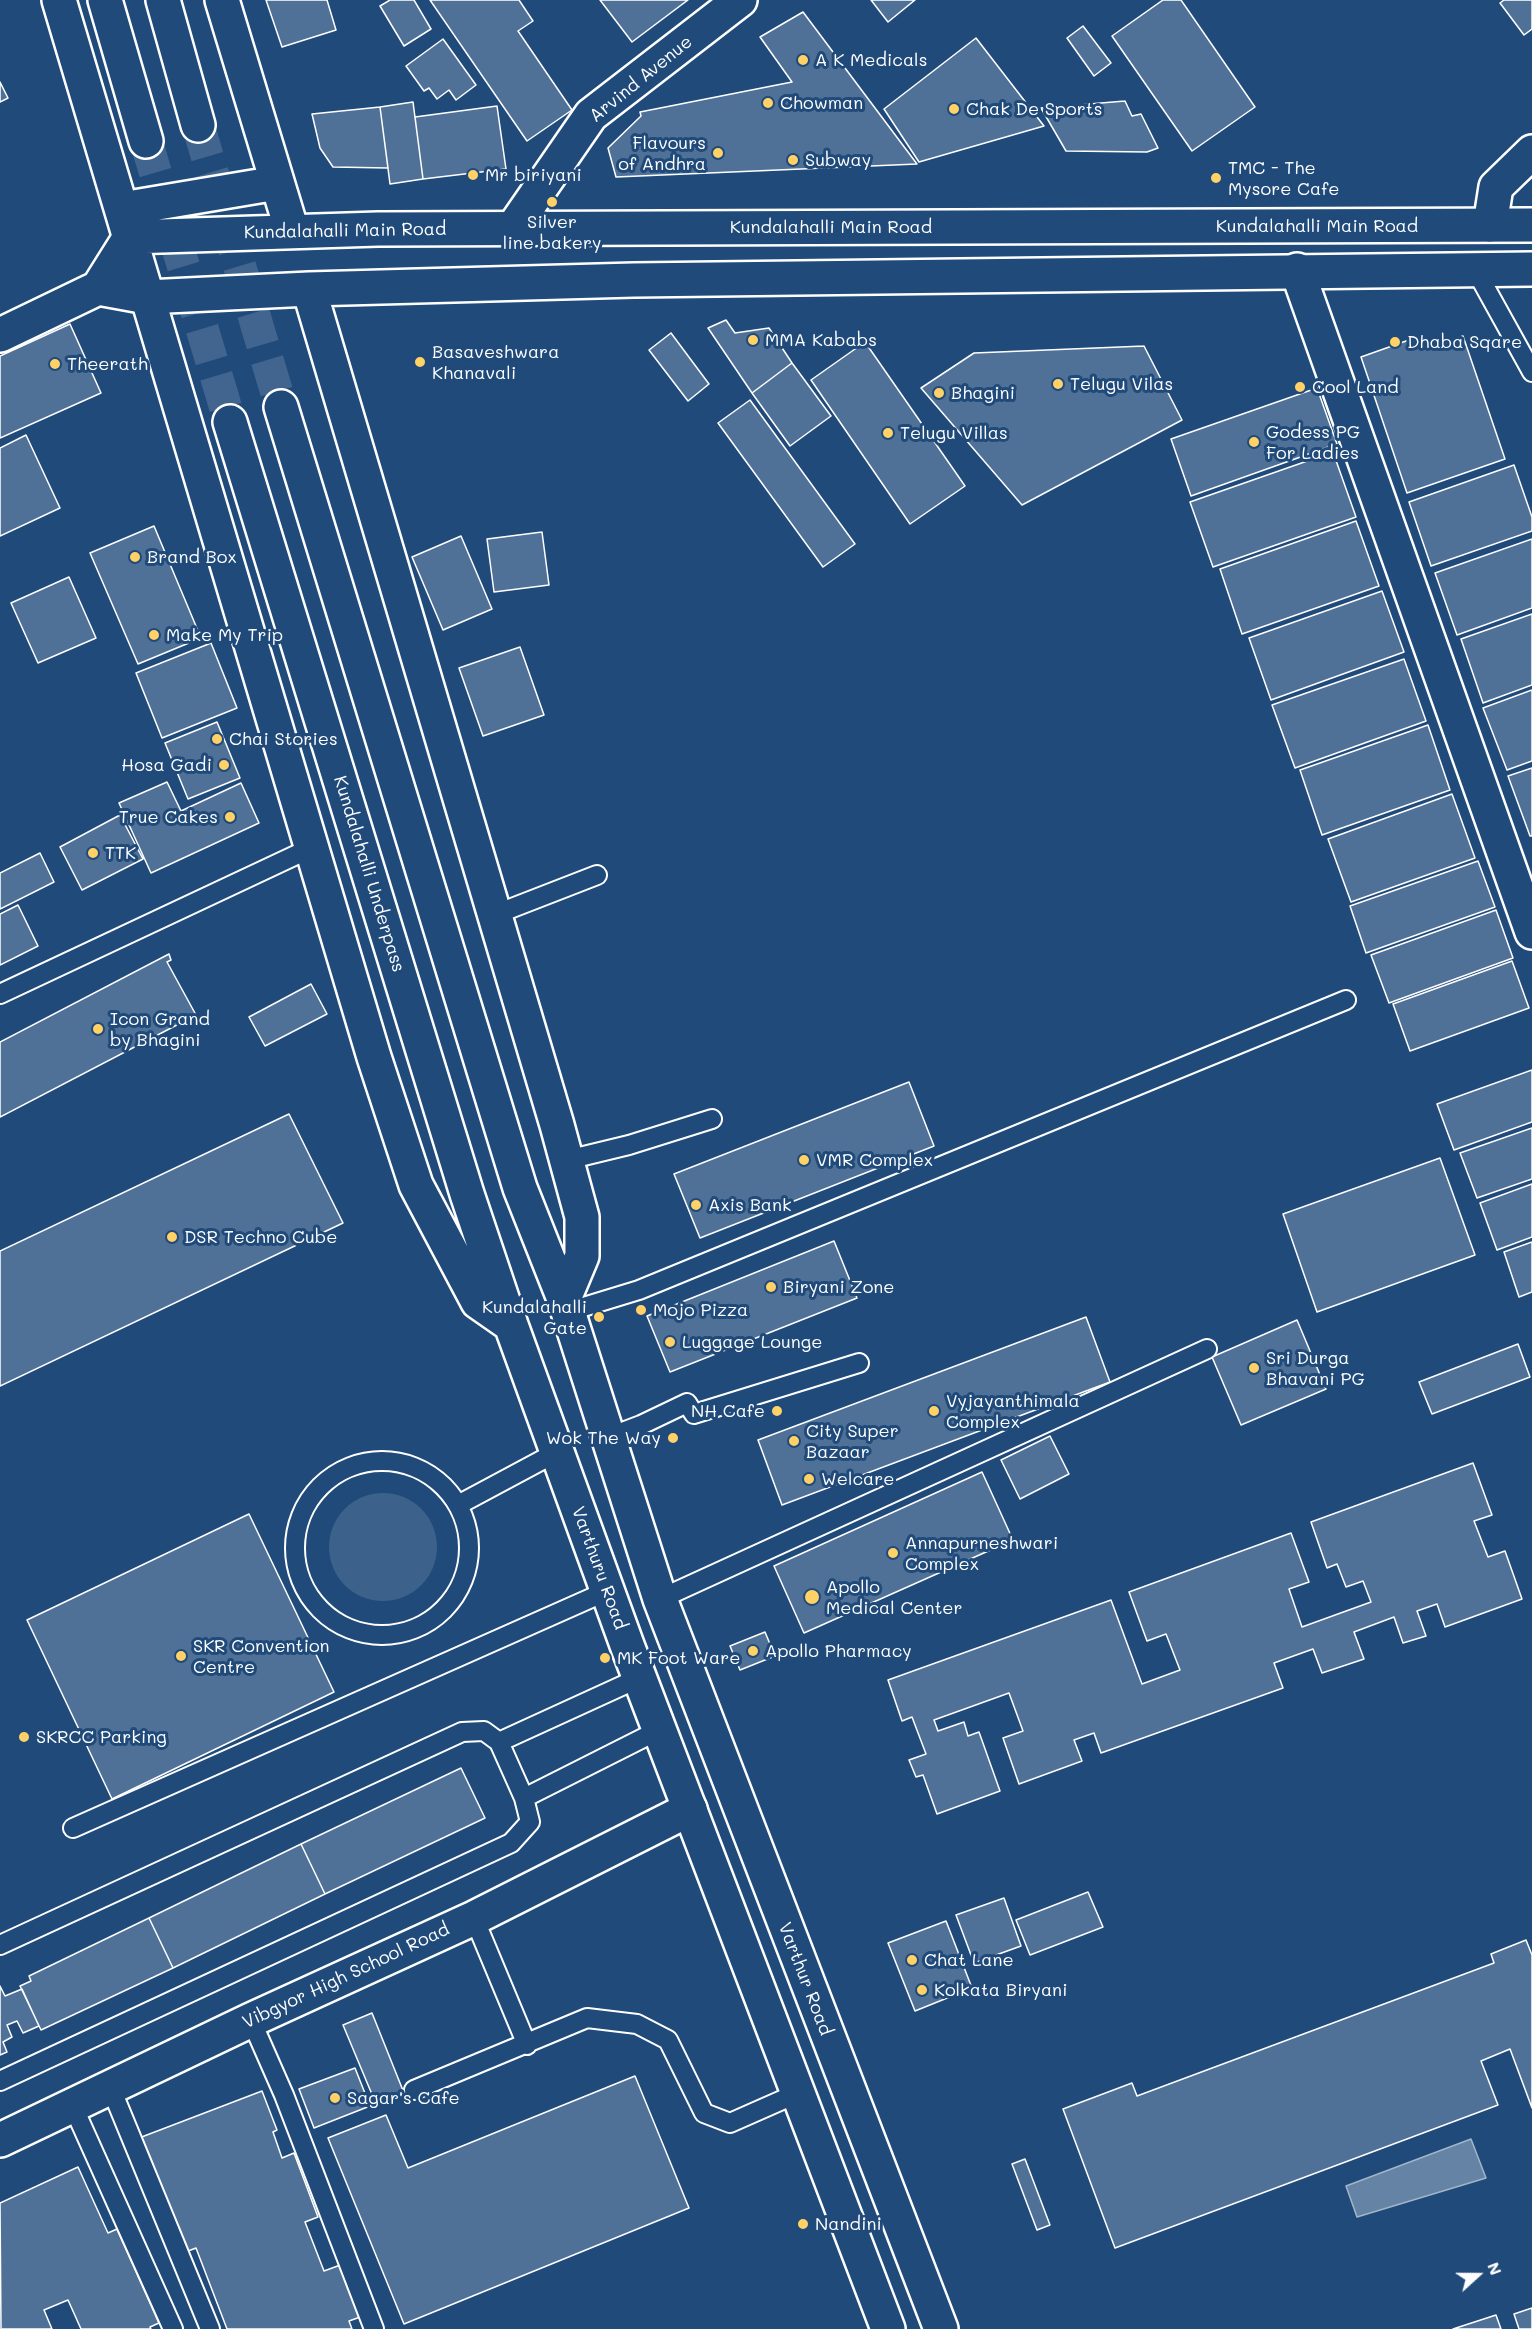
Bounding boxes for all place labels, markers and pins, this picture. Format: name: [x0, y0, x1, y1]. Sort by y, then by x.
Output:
place label: A K Medicals: [815, 49, 927, 71]
marker: A K Medicals: [796, 53, 810, 67]
place label: Chowman: [780, 92, 863, 114]
marker: Chowman: [761, 96, 775, 110]
place label: Chak De Sports: [966, 98, 1102, 120]
marker: Chak De Sports: [947, 102, 961, 116]
place label: Flavours of Andhra: [618, 132, 706, 174]
marker: Flavours of Andhra: [711, 146, 725, 160]
place label: Subway: [805, 149, 871, 171]
marker: Subway: [786, 153, 800, 167]
place label: TMC - The Mysore Cafe: [1228, 157, 1339, 200]
place label: Mr biriyani: [485, 164, 582, 186]
marker: Mr biriyani: [466, 168, 480, 182]
marker: TMC - The Mysore Cafe: [1209, 171, 1223, 185]
marker: Silver line bakery: [545, 195, 559, 209]
place label: Silver line bakery: [503, 211, 601, 254]
place label: MMA Kababs: [765, 329, 877, 351]
place label: Dhaba Sqare: [1407, 331, 1522, 353]
marker: MMA Kababs: [746, 333, 760, 347]
marker: Dhaba Sqare: [1388, 335, 1402, 349]
place label: Basaveshwara Khanavali: [432, 341, 559, 384]
place label: Theerath: [67, 353, 148, 375]
marker: Basaveshwara Khanavali: [413, 355, 427, 369]
marker: Theerath: [48, 357, 62, 371]
place label: Telugu Vilas: [1070, 373, 1173, 395]
place label: Cool Land: [1312, 376, 1399, 398]
marker: Telugu Vilas: [1051, 377, 1065, 391]
marker: Cool Land: [1293, 380, 1307, 394]
place label: Bhagini: [951, 382, 1015, 404]
marker: Bhagini: [932, 386, 946, 400]
place label: Godess PG For Ladies: [1266, 421, 1360, 464]
place label: Telugu Villas: [900, 422, 1008, 444]
marker: Telugu Villas: [881, 426, 895, 440]
marker: Godess PG For Ladies: [1247, 435, 1261, 449]
place label: Brand Box: [147, 546, 237, 568]
marker: Brand Box: [128, 550, 142, 564]
place label: Make My Trip: [166, 624, 283, 646]
marker: Make My Trip: [147, 628, 161, 642]
place label: Chai Stories: [229, 728, 338, 750]
marker: Chai Stories: [210, 732, 224, 746]
place label: Hosa Gadi: [121, 754, 212, 776]
marker: Hosa Gadi: [217, 758, 231, 772]
place label: True Cakes: [119, 806, 218, 828]
marker: True Cakes: [223, 810, 237, 824]
place label: TTK: [105, 842, 136, 864]
marker: TTK: [86, 846, 100, 860]
place label: Icon Grand by Bhagini: [110, 1008, 210, 1050]
marker: Icon Grand by Bhagini: [91, 1022, 105, 1036]
place label: VMR Complex: [816, 1149, 933, 1171]
marker: VMR Complex: [797, 1153, 811, 1167]
place label: Axis Bank: [708, 1194, 792, 1216]
marker: Axis Bank: [689, 1198, 703, 1212]
place label: DSR Techno Cube: [184, 1226, 337, 1248]
marker: DSR Techno Cube: [165, 1230, 179, 1244]
place label: Biryani Zone: [783, 1276, 894, 1298]
marker: Biryani Zone: [764, 1280, 778, 1294]
place label: Kundalahalli Gate: [482, 1296, 587, 1338]
place label: Mojo Pizza: [653, 1299, 748, 1321]
marker: Mojo Pizza: [634, 1303, 648, 1317]
marker: Kundalahalli Gate: [592, 1310, 606, 1324]
place label: Luggage Lounge: [682, 1331, 822, 1353]
marker: Luggage Lounge: [663, 1335, 677, 1349]
place label: Sri Durga Bhavani PG: [1266, 1347, 1365, 1390]
marker: Sri Durga Bhavani PG: [1247, 1361, 1261, 1375]
place label: Vyjayanthimala Complex: [946, 1390, 1080, 1432]
place label: NH Cafe: [691, 1400, 765, 1422]
marker: NH Cafe: [770, 1404, 784, 1418]
marker: Vyjayanthimala Complex: [927, 1404, 941, 1418]
place label: City Super Bazaar: [806, 1420, 899, 1462]
place label: Wok The Way: [546, 1427, 661, 1449]
marker: Wok The Way: [666, 1431, 680, 1445]
marker: City Super Bazaar: [787, 1434, 801, 1448]
place label: Welcare: [821, 1468, 894, 1490]
marker: Welcare: [802, 1472, 816, 1486]
place label: Annapurneshwari Complex: [905, 1532, 1058, 1574]
marker: Annapurneshwari Complex: [886, 1546, 900, 1560]
place label: Apollo Medical Center: [826, 1576, 963, 1618]
marker: Apollo Medical Center: [803, 1588, 821, 1606]
place label: SKR Convention Centre: [193, 1635, 330, 1678]
place label: Apollo Pharmacy: [765, 1640, 912, 1662]
marker: Apollo Pharmacy: [746, 1644, 760, 1658]
place label: MK Foot Ware: [617, 1647, 740, 1669]
marker: SKR Convention Centre: [174, 1649, 188, 1663]
marker: MK Foot Ware: [598, 1651, 612, 1665]
place label: SKRCC Parking: [36, 1726, 167, 1748]
marker: SKRCC Parking: [17, 1730, 31, 1744]
place label: Chat Lane: [924, 1949, 1014, 1971]
marker: Chat Lane: [905, 1953, 919, 1967]
place label: Kolkata Biryani: [934, 1979, 1068, 2001]
marker: Kolkata Biryani: [915, 1983, 929, 1997]
place label: Sagar's Cafe: [347, 2087, 460, 2109]
marker: Sagar's Cafe: [328, 2091, 342, 2105]
place label: Nandini: [815, 2213, 882, 2235]
marker: Nandini: [796, 2217, 810, 2231]

